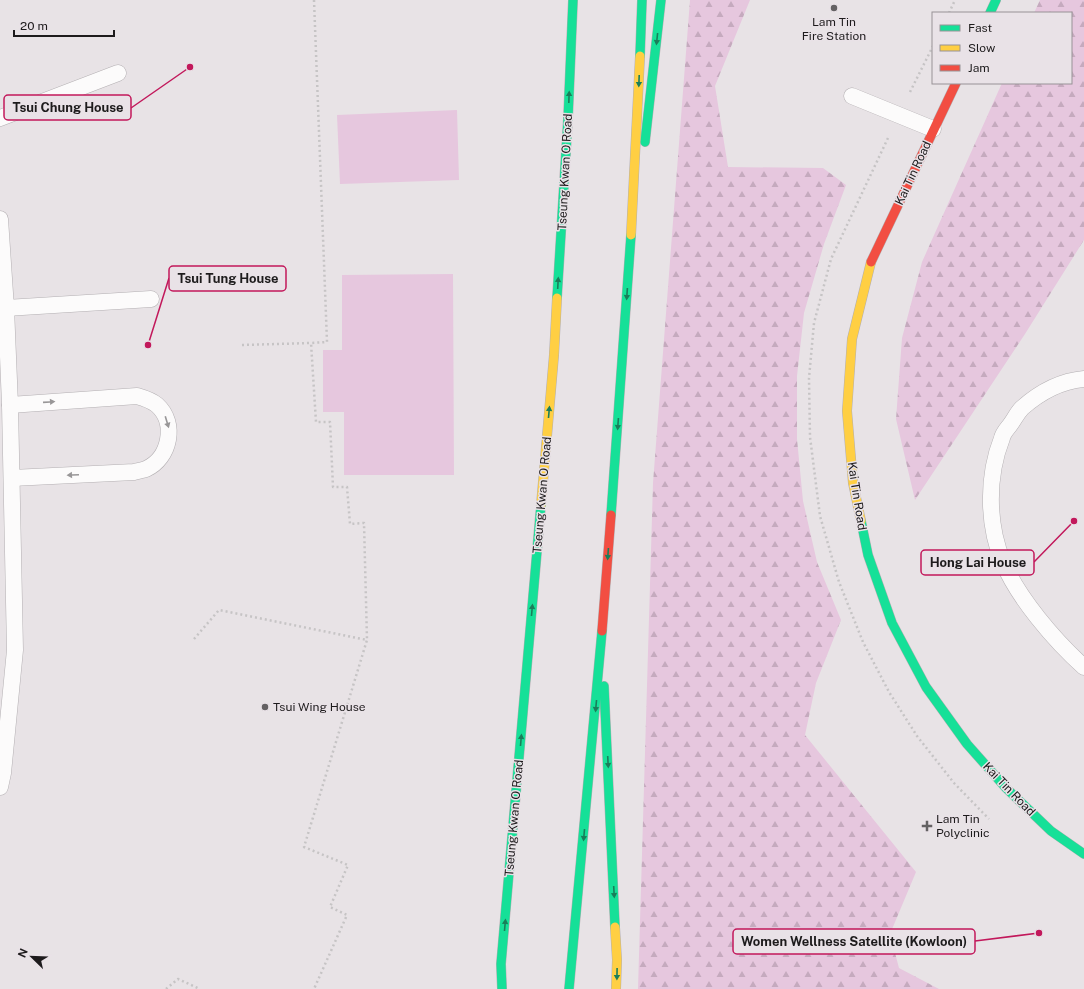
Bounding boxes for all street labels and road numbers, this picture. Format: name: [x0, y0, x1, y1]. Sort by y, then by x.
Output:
street label: Tseung Kwan O Road: [555, 113, 575, 231]
street label: Kai Tin Road: [892, 139, 934, 207]
street label: Tseung Kwan O Road: [530, 436, 554, 554]
street label: Kai Tin Road: [845, 461, 869, 531]
street label: Tseung Kwan O Road: [502, 759, 526, 877]
street label: Kai Tin Road: [980, 759, 1038, 819]

